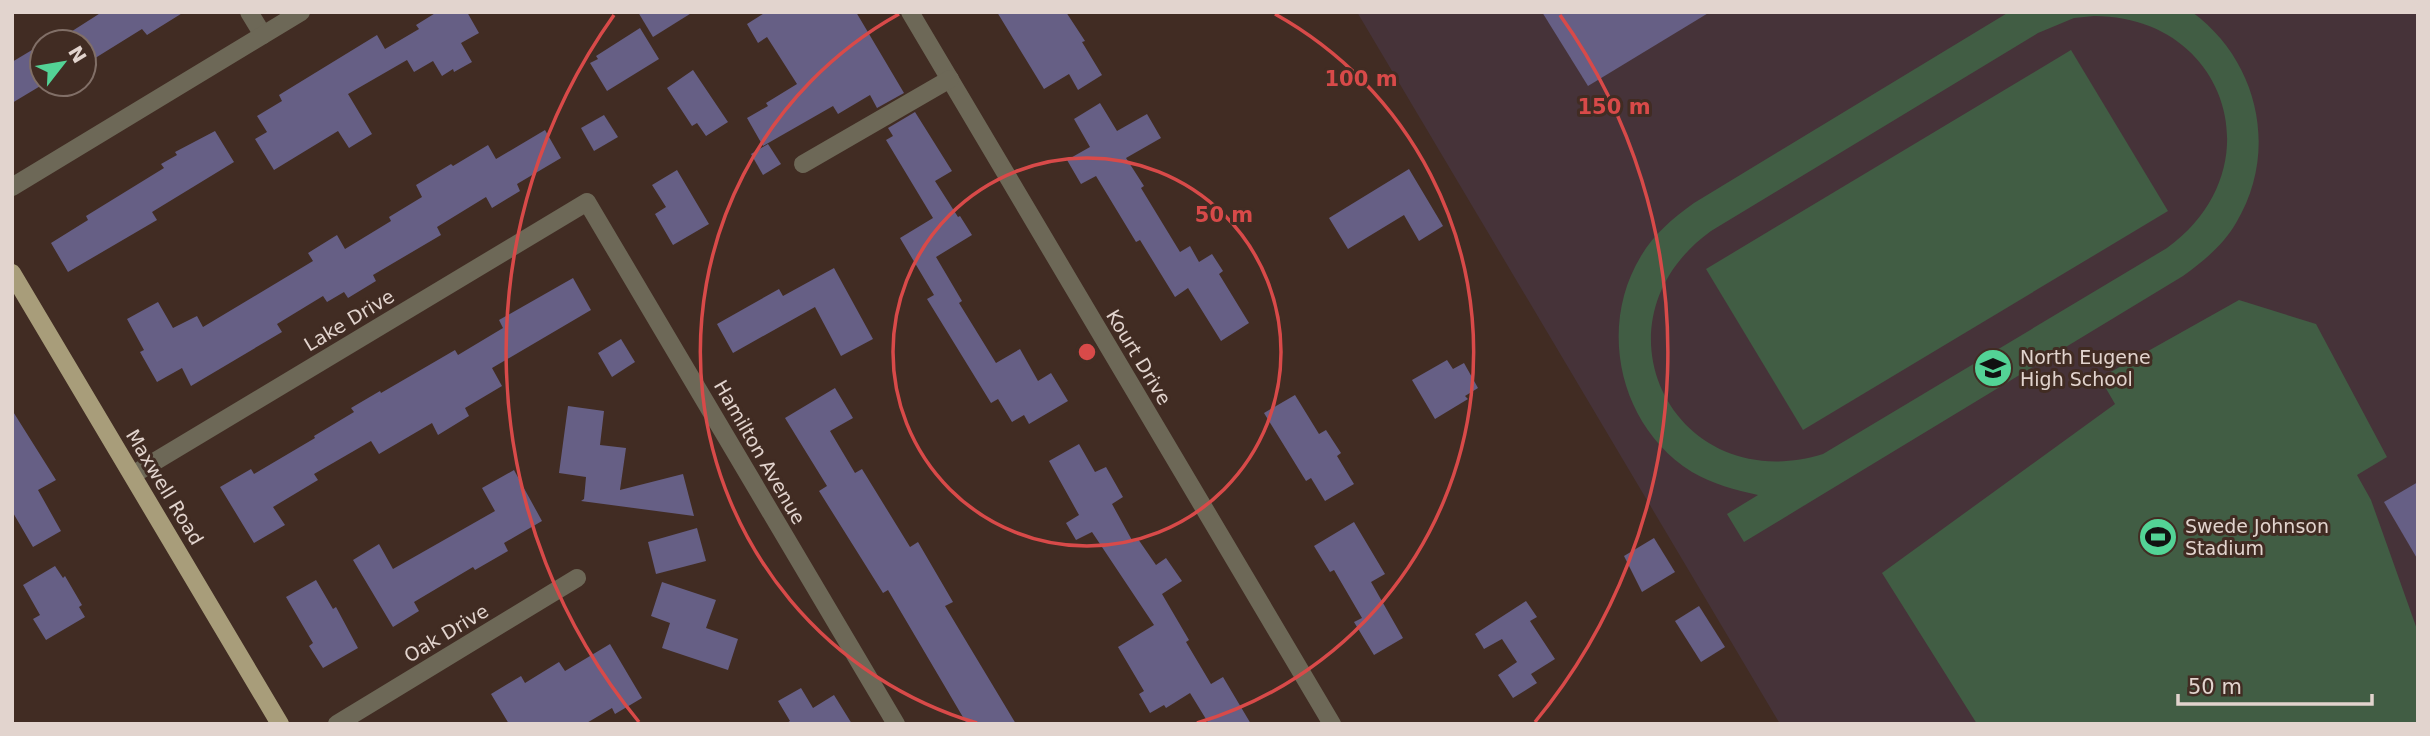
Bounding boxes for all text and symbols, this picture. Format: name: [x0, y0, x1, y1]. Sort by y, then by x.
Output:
north arrow: [28, 28, 98, 98]
text: N: [64, 42, 91, 67]
text: 100 m: [1324, 67, 1398, 91]
text: 150 m: [1577, 95, 1651, 119]
text: 50 m: [1195, 203, 1253, 227]
street label: Lake Drive: [300, 285, 398, 355]
street label: Kourt Drive: [1102, 305, 1176, 409]
centre of rings: [1075, 340, 1099, 364]
place label: North Eugene High School: [2020, 346, 2151, 390]
school or university icon: North Eugene High School: [1972, 347, 2014, 389]
street label: Hamilton Avenue: [710, 376, 810, 528]
street label: Maxwell Road: [122, 425, 208, 549]
place label: Swede Johnson Stadium: [2185, 515, 2329, 559]
sports icon: Swede Johnson Stadium: [2137, 516, 2179, 558]
street label: Oak Drive: [400, 599, 492, 667]
scale bar: [2178, 662, 2372, 706]
text: 50 m: [2188, 675, 2242, 699]

